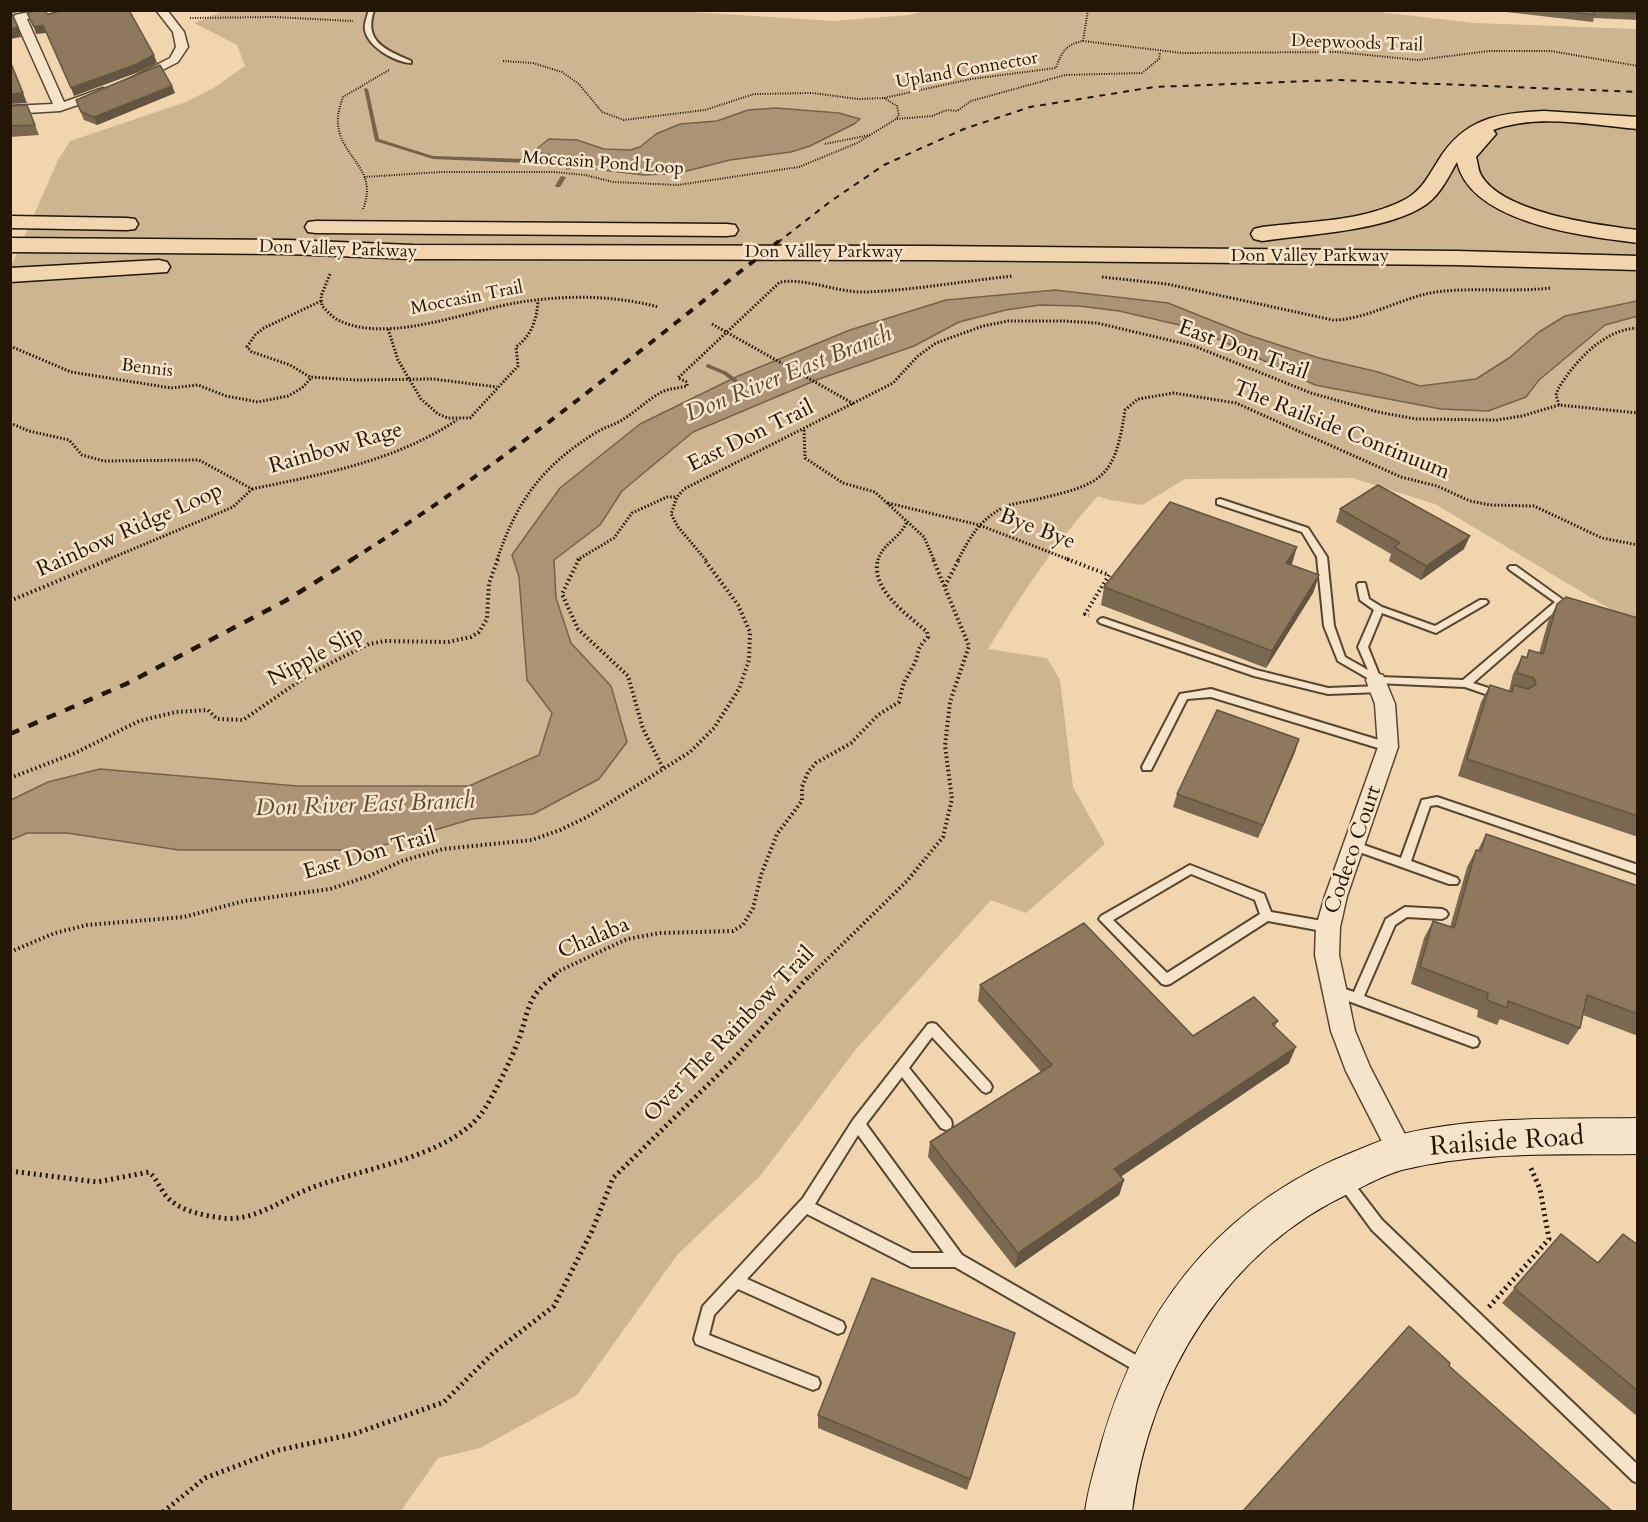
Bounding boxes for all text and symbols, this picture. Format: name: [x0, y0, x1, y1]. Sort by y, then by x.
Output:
street label: Deepwoods Trail: [1291, 31, 1423, 57]
street label: Upland Connector: [894, 48, 1040, 94]
street label: Moccasin Pond Loop: [521, 148, 685, 180]
street label: Don Valley Parkway: [258, 236, 418, 264]
street label: Don Valley Parkway: [745, 242, 903, 264]
street label: Don Valley Parkway: [1231, 246, 1389, 268]
street label: Moccasin Trail: [409, 278, 525, 320]
street label: East Don Trail: [1174, 315, 1312, 387]
water label: Don River East Branch: [682, 321, 896, 429]
street label: Bennis: [120, 355, 174, 383]
street label: The Railside Continuum: [1229, 375, 1453, 487]
street label: East Don Trail: [684, 395, 818, 479]
street label: Rainbow Rage: [266, 417, 406, 481]
street label: Rainbow Ridge Loop: [33, 478, 227, 584]
street label: Bye Bye: [995, 504, 1079, 556]
street label: Nipple Slip: [264, 621, 368, 693]
street label: Codeco Court: [1320, 782, 1388, 918]
water label: Don River East Branch: [255, 788, 475, 824]
street label: East Don Trail: [301, 823, 439, 887]
street label: Chalaba: [554, 912, 634, 966]
street label: Over The Rainbow Trail: [639, 942, 821, 1128]
street label: Railside Road: [1429, 1121, 1585, 1165]

